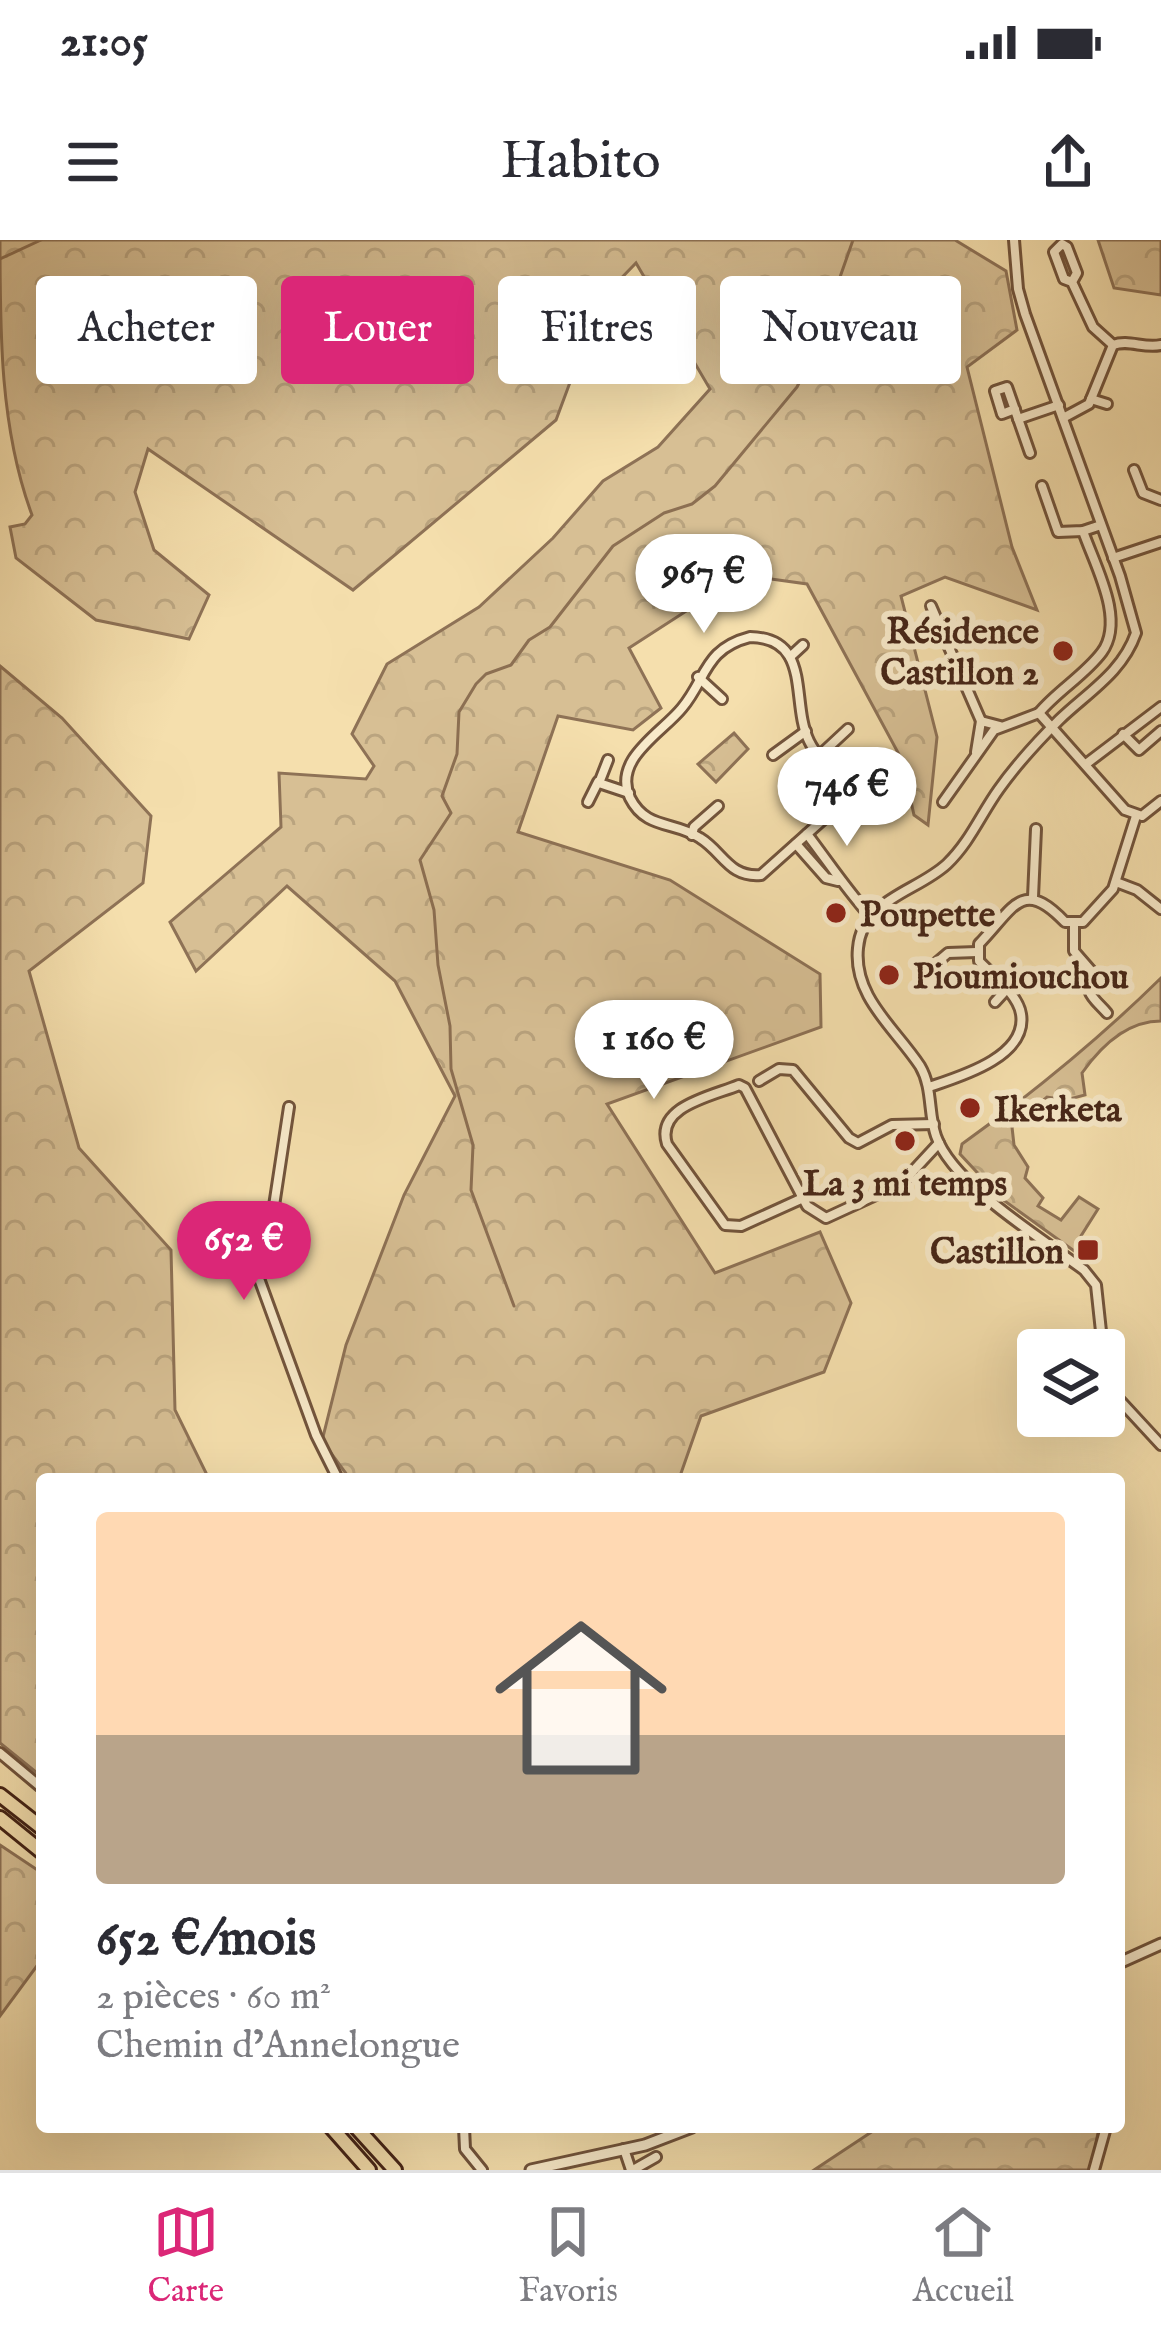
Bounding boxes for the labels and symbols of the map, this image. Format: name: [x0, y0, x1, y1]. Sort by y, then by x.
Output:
pin: 967 €: [620, 534, 788, 636]
place label: Résidence Castillon 2: [880, 610, 1039, 697]
marker: Résidence Castillon 2: [1050, 638, 1076, 664]
pin: 746 €: [763, 747, 931, 849]
place label: Poupette: [860, 893, 996, 939]
marker: Poupette: [823, 900, 849, 926]
place label: Pioumiouchou: [913, 955, 1129, 1001]
marker: Pioumiouchou: [876, 962, 902, 988]
pin: 1 160 €: [543, 1000, 765, 1102]
place label: Ikerketa: [994, 1088, 1123, 1134]
marker: Ikerketa: [957, 1095, 983, 1121]
marker: La 3 mi temps: [892, 1128, 918, 1154]
place label: La 3 mi temps: [803, 1162, 1007, 1208]
pin: 652 €: [160, 1201, 328, 1303]
place label: Castillon: [930, 1230, 1064, 1276]
marker: Castillon: [1075, 1237, 1101, 1263]

